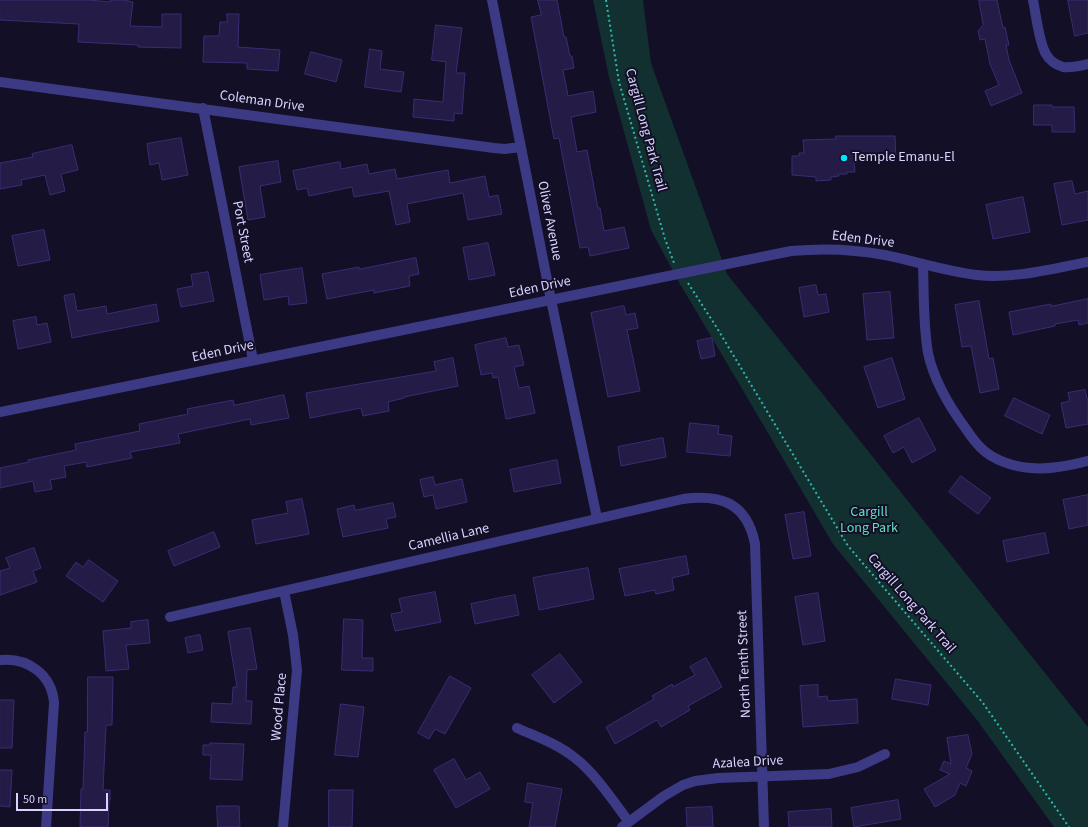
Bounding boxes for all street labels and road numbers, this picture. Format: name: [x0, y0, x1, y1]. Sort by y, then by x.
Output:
street label: Cargill Long Park Trail: [621, 67, 669, 193]
street label: Coleman Drive: [218, 88, 306, 116]
street label: Oliver Avenue: [533, 180, 565, 262]
street label: Port Street: [228, 200, 256, 264]
street label: Eden Drive: [831, 228, 895, 252]
street label: Eden Drive: [508, 273, 572, 303]
street label: Eden Drive: [191, 337, 255, 367]
street label: Camellia Lane: [407, 521, 491, 555]
street label: Cargill Long Park Trail: [863, 551, 959, 657]
street label: North Tenth Street: [735, 610, 755, 718]
street label: Wood Place: [269, 672, 291, 742]
street label: Azalea Drive: [712, 753, 784, 773]

